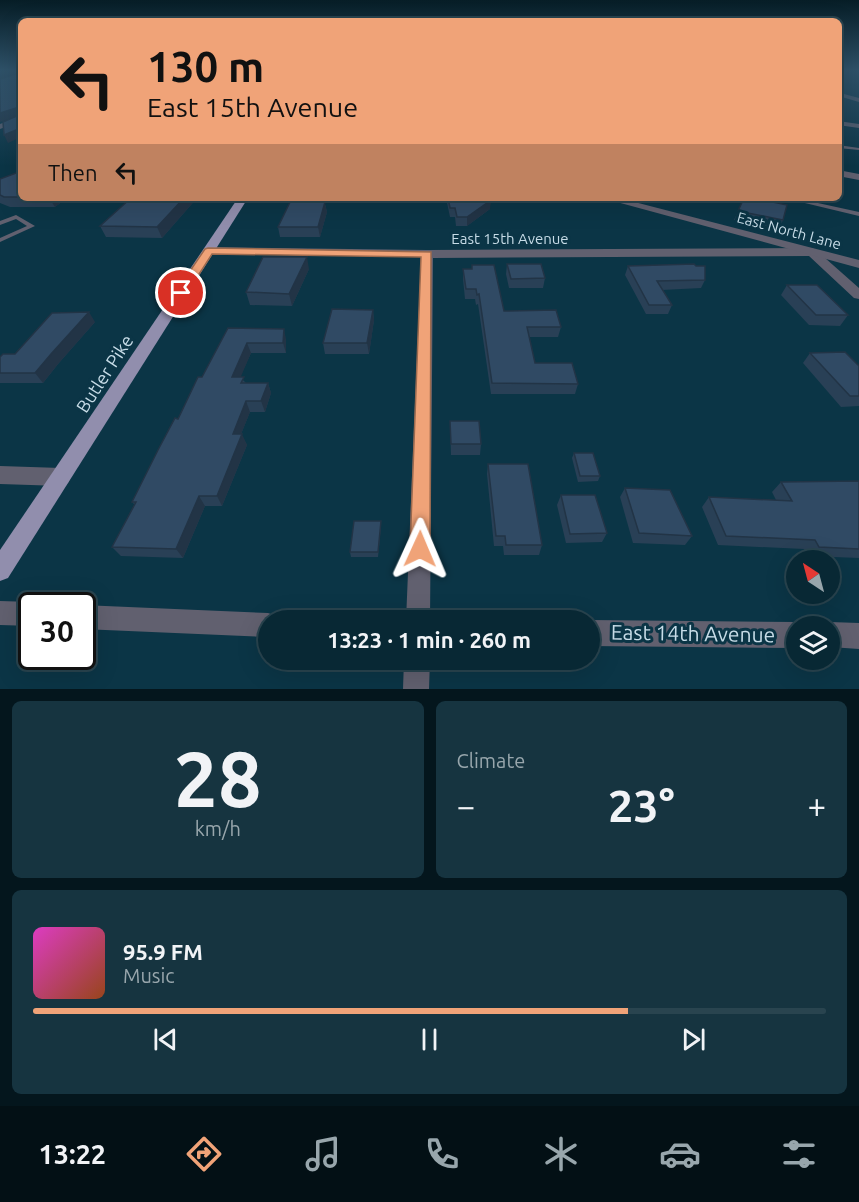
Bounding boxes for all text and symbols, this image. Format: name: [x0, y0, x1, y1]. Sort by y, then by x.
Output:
icon: left: [48, 42, 126, 120]
text: 130 m: [147, 43, 264, 90]
text: East 15th Avenue: [147, 92, 358, 122]
icon: left: [110, 156, 143, 189]
text: Then: [48, 160, 98, 185]
street label: East North Lane: [735, 208, 843, 253]
street label: East 15th Avenue: [451, 230, 569, 247]
pin: [155, 267, 206, 318]
icon: arrive: [164, 276, 197, 309]
street label: Butler Pike: [72, 331, 137, 416]
position arrow: [388, 517, 452, 581]
north arrow: [786, 550, 840, 604]
map controls: [786, 550, 840, 670]
speed limit sign: 30: [18, 592, 96, 670]
button: layers: [786, 616, 840, 670]
street label: East 14th Avenue: [611, 620, 775, 646]
text: 13:23 · 1 min · 260 m: [327, 627, 531, 652]
text: 28: [174, 734, 262, 822]
text: Climate: [457, 749, 525, 772]
text: 23°: [608, 780, 675, 831]
text: −: [457, 787, 475, 824]
text: +: [807, 787, 826, 824]
text: km/h: [195, 817, 241, 840]
text: 95.9 FM: [123, 939, 203, 964]
text: Music: [123, 964, 175, 987]
icon: previous: [149, 1023, 182, 1056]
icon: pause: [413, 1023, 446, 1056]
icon: next: [677, 1023, 710, 1056]
icon: directions: [183, 1133, 225, 1175]
icon: music: [302, 1133, 344, 1175]
icon: phone: [421, 1133, 463, 1175]
icon: climate: [540, 1133, 582, 1175]
icon: car: [659, 1133, 701, 1175]
icon: filters: [778, 1133, 820, 1175]
text: 13:22: [39, 1139, 106, 1169]

